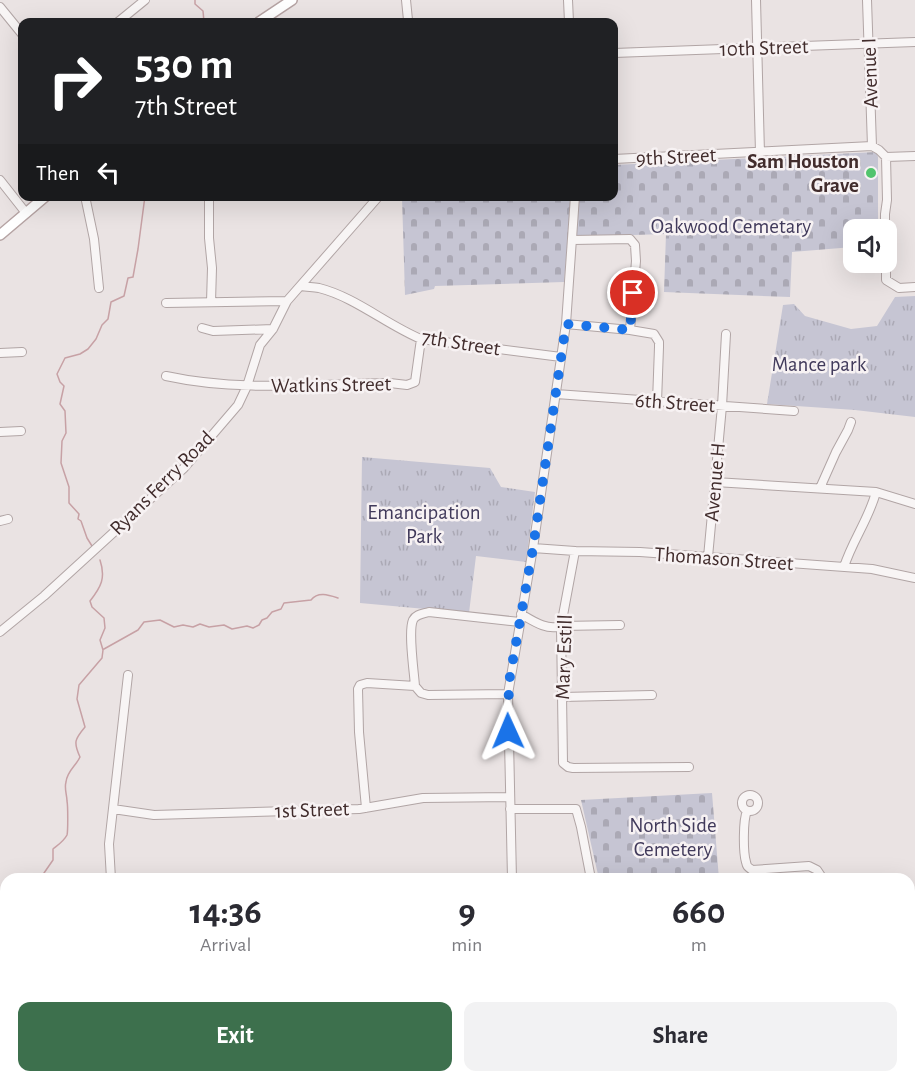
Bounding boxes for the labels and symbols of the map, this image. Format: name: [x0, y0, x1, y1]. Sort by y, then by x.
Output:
street label: 10th Street: [719, 36, 809, 60]
street label: Avenue I: [858, 37, 882, 109]
street label: 9th Street: [635, 144, 717, 170]
place label: Sam Houston Grave: [747, 151, 859, 196]
marker: Sam Houston Grave: [864, 166, 878, 180]
park label: Oakwood Cemetary: [651, 216, 811, 237]
pin: [607, 267, 658, 318]
street label: 7th Street: [420, 326, 502, 360]
park label: Mance park: [772, 354, 867, 375]
street label: Watkins Street: [271, 373, 392, 397]
street label: 6th Street: [634, 390, 716, 416]
street label: Ryans Ferry Road: [106, 427, 218, 539]
street label: Avenue H: [701, 442, 729, 522]
park label: Emancipation Park: [367, 502, 481, 547]
street label: Thomason Street: [654, 544, 794, 574]
street label: Mary Estill: [552, 614, 576, 700]
position arrow: [476, 699, 540, 763]
street label: 1st Street: [274, 798, 350, 822]
park label: North Side Cemetery: [629, 815, 717, 860]

